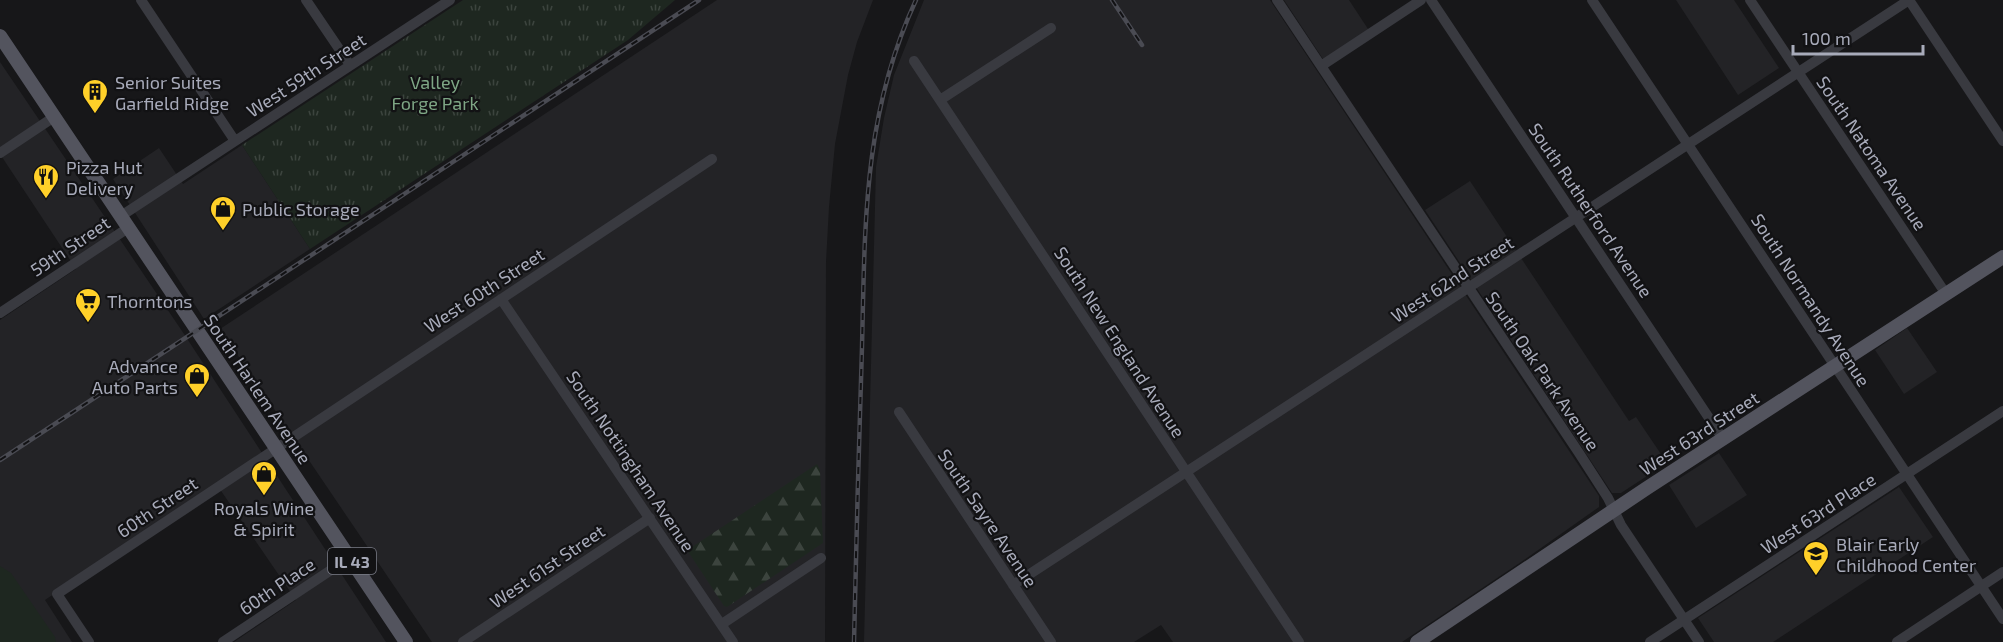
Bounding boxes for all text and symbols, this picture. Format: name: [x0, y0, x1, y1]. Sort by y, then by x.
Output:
scale bar: [1793, 18, 1924, 56]
text: 100 m: [1802, 27, 1851, 49]
street label: West 59th Street: [242, 28, 370, 122]
place label: Senior Suites Garfield Ridge: [115, 71, 229, 114]
park label: Valley Forge Park: [391, 71, 479, 114]
street label: South Natoma Avenue: [1812, 72, 1932, 234]
building icon: Senior Suites Garfield Ridge: [80, 77, 110, 115]
street label: South Rutherford Avenue: [1524, 119, 1658, 301]
place label: Pizza Hut Delivery: [66, 156, 143, 199]
restaurant icon: Pizza Hut Delivery: [31, 162, 61, 200]
shop icon: Public Storage: [208, 194, 238, 232]
place label: Public Storage: [242, 198, 360, 220]
street label: South Normandy Avenue: [1747, 210, 1875, 390]
street label: 59th Street: [26, 211, 114, 281]
street label: West 62nd Street: [1387, 231, 1517, 327]
street label: South New England Avenue: [1050, 242, 1190, 442]
street label: West 60th Street: [420, 243, 548, 337]
supermarket icon: Thorntons: [73, 286, 103, 324]
street label: South Oak Park Avenue: [1481, 287, 1605, 455]
place label: Thorntons: [107, 290, 193, 312]
street label: South Harlem Avenue: [200, 310, 316, 468]
place label: Advance Auto Parts: [92, 355, 178, 398]
shop icon: Advance Auto Parts: [182, 361, 212, 399]
street label: South Nottingham Avenue: [562, 366, 700, 556]
street label: West 63rd Street: [1635, 386, 1763, 480]
street label: South Sayre Avenue: [934, 445, 1042, 591]
shop icon: Royals Wine & Spirit: [249, 459, 279, 497]
street label: West 63rd Place: [1757, 468, 1879, 558]
street label: 60th Street: [112, 472, 202, 542]
place label: Royals Wine & Spirit: [214, 497, 314, 540]
street label: West 61st Street: [485, 519, 609, 613]
place label: Blair Early Childhood Center: [1836, 533, 1976, 576]
school or university icon: Blair Early Childhood Center: [1801, 539, 1831, 577]
road number: IL 43: [328, 548, 376, 574]
street label: 60th Place: [235, 553, 319, 619]

